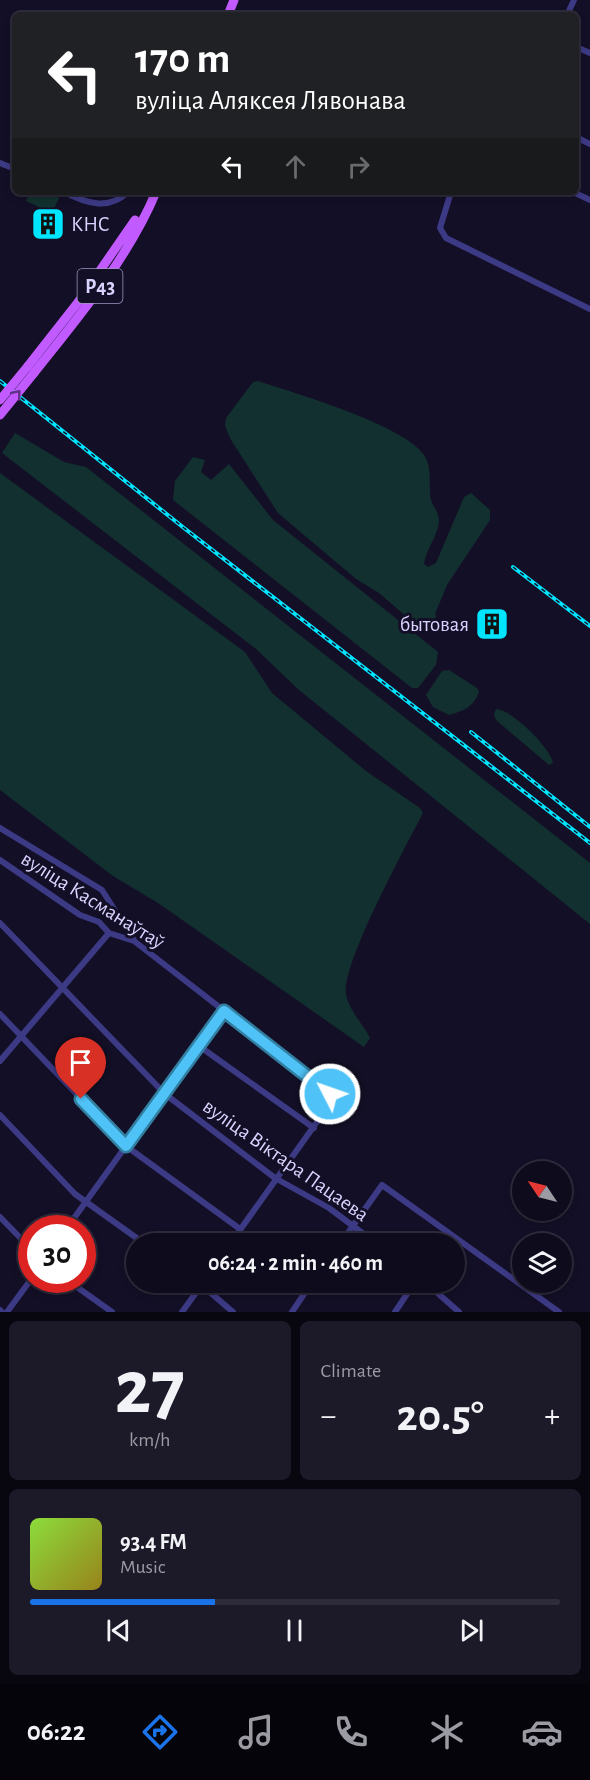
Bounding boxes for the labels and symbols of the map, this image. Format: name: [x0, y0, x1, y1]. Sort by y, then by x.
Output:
building icon: КНС: [30, 206, 66, 242]
place label: КНС: [71, 214, 110, 235]
road number: Р43: [78, 269, 122, 303]
one-way arrow: [10, 390, 21, 401]
building icon: бытовая: [474, 606, 510, 642]
place label: бытовая: [400, 614, 469, 635]
street label: вуліца Касманаўтаў: [17, 848, 168, 953]
pin: [55, 1037, 106, 1099]
position arrow: [298, 1062, 362, 1126]
street label: вуліца Віктара Пацаева: [199, 1095, 373, 1226]
north arrow: [512, 1161, 572, 1221]
speed limit sign: 30: [18, 1215, 96, 1293]

